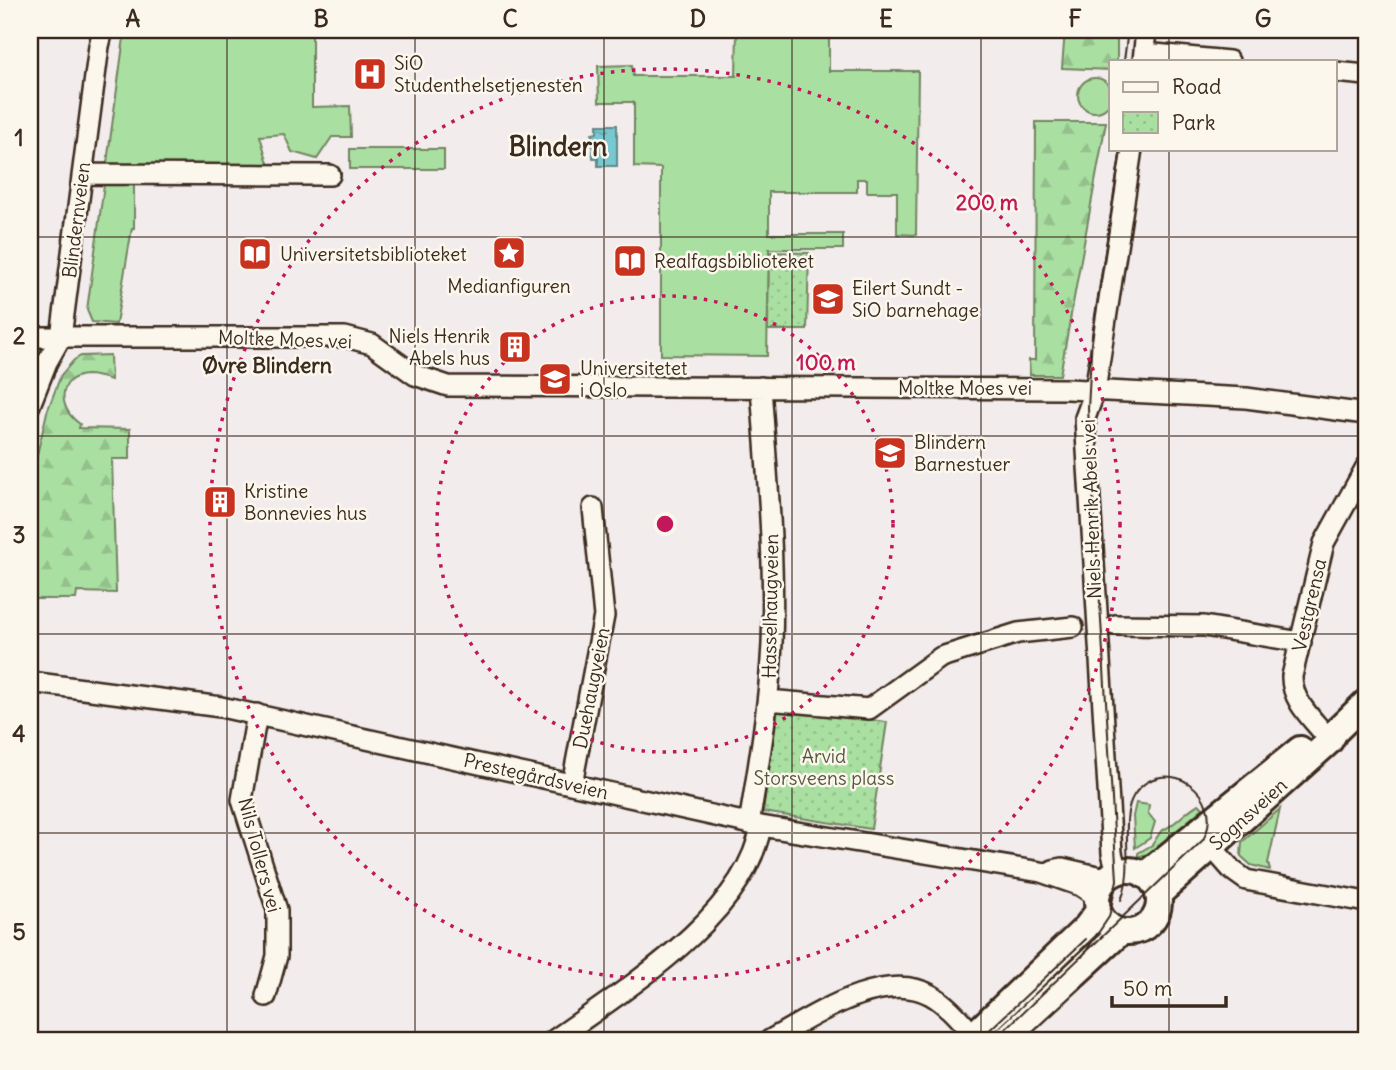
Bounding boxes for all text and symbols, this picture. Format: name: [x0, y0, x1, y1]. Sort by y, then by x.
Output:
text: A: [126, 4, 141, 33]
text: B: [313, 4, 329, 33]
text: C: [502, 4, 518, 33]
text: D: [690, 4, 706, 33]
text: E: [879, 4, 893, 33]
text: F: [1068, 4, 1082, 33]
text: G: [1255, 4, 1271, 33]
place label: SiO Studenthelsetjenesten: [394, 51, 583, 97]
hospital icon: SiO Studenthelsetjenesten: [351, 55, 389, 93]
legend: [1109, 60, 1336, 150]
text: Road: [1172, 73, 1221, 100]
text: Park: [1172, 109, 1215, 136]
text: 1: [14, 123, 24, 152]
district label: Blindern: [509, 130, 607, 163]
street label: Blindernveien: [57, 161, 95, 279]
text: 200 m: [956, 189, 1019, 216]
place icon: Medianfiguren: [490, 234, 528, 272]
library icon: Universitetsbiblioteket: [236, 235, 274, 273]
place label: Universitetsbiblioteket: [280, 242, 467, 266]
library icon: Realfagsbiblioteket: [611, 242, 649, 280]
place label: Realfagsbiblioteket: [654, 249, 814, 273]
place label: Medianfiguren: [447, 274, 571, 298]
place label: Eilert Sundt - SiO barnehage: [852, 276, 979, 322]
school or university icon: Eilert Sundt - SiO barnehage: [809, 280, 847, 318]
text: 2: [13, 321, 26, 350]
place label: Niels Henrik Abels hus: [389, 324, 490, 370]
street label: Moltke Moes vei: [218, 325, 352, 353]
building icon: Niels Henrik Abels hus: [496, 328, 534, 366]
text: 100 m: [796, 349, 856, 376]
district label: Øvre Blindern: [202, 352, 332, 379]
place label: Universitetet i Oslo: [580, 356, 687, 402]
school or university icon: Universitetet i Oslo: [536, 360, 574, 398]
street label: Moltke Moes vei: [898, 376, 1032, 400]
street label: Niels Henrik Abels vei: [1076, 419, 1106, 599]
place label: Blindern Barnestuer: [914, 430, 1011, 476]
school or university icon: Blindern Barnestuer: [871, 434, 909, 472]
place label: Kristine Bonnevies hus: [244, 479, 367, 525]
building icon: Kristine Bonnevies hus: [201, 483, 239, 521]
centre of rings: [653, 512, 677, 536]
text: 3: [12, 520, 26, 549]
street label: Hasselhaugveien: [757, 534, 783, 678]
street label: Vestgrensa: [1287, 556, 1331, 654]
street label: Duehaugveien: [567, 625, 615, 751]
text: 4: [12, 719, 26, 748]
park label: Arvid Storsveens plass: [754, 744, 894, 790]
street label: Prestegårdsveien: [461, 748, 611, 804]
street label: Sognsveien: [1204, 773, 1292, 855]
street label: Nils Tollers vei: [233, 795, 287, 915]
text: 5: [12, 917, 26, 946]
scale bar: [1112, 965, 1226, 1009]
text: 50 m: [1123, 975, 1172, 1002]

